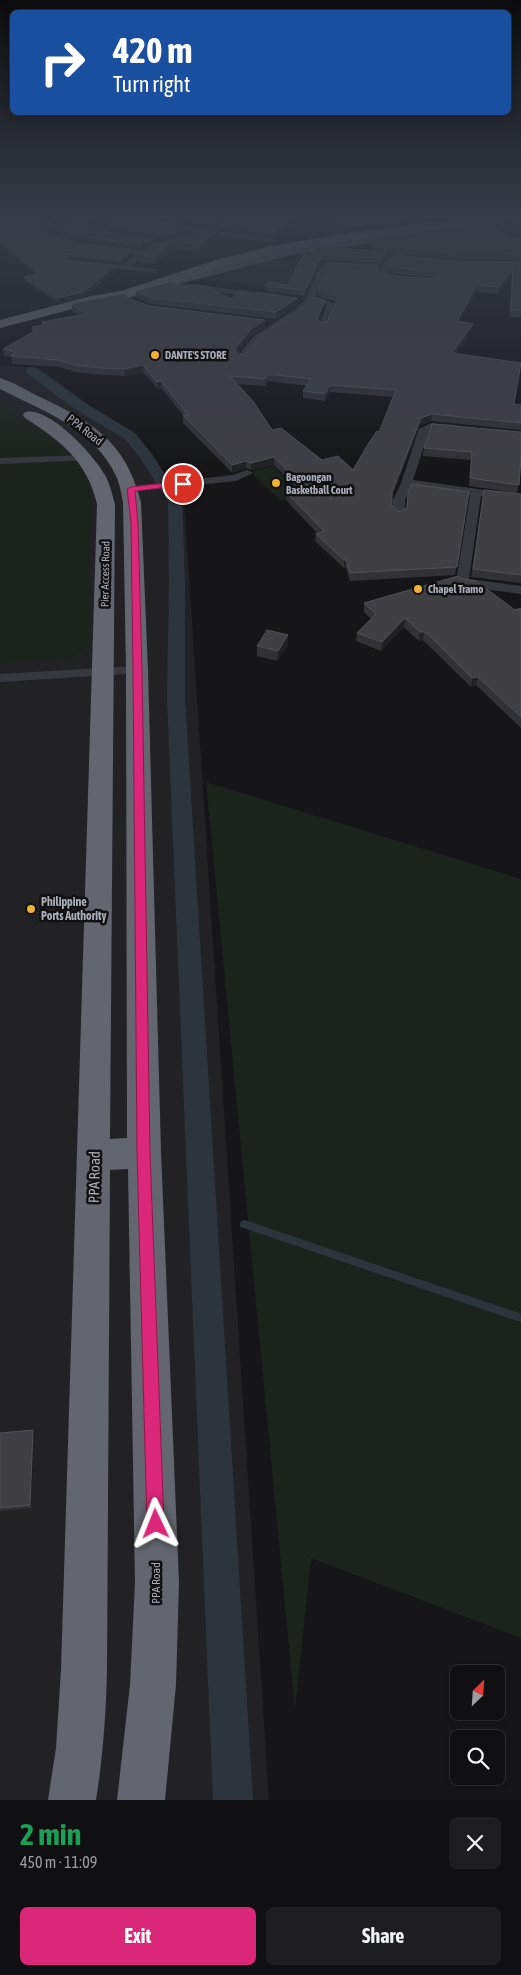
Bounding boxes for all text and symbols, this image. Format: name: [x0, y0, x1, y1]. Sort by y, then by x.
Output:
icon: right: [30, 30, 95, 95]
text: 420 m: [113, 30, 192, 70]
text: Turn right: [113, 71, 190, 97]
marker: DANTE'S STORE: [149, 349, 161, 361]
place label: DANTE'S STORE: [165, 349, 227, 361]
street label: PPA Road: [64, 412, 106, 448]
pin: [162, 463, 204, 505]
icon: arrive: [169, 470, 197, 498]
place label: Bagoongan Basketball Court: [286, 471, 353, 496]
marker: Bagoongan Basketball Court: [270, 477, 282, 489]
street label: Pier Access Road: [98, 541, 112, 607]
marker: Chapel Tramo: [412, 583, 424, 595]
place label: Chapel Tramo: [428, 583, 483, 595]
place label: Philippine Ports Authority: [41, 895, 107, 923]
marker: Philippine Ports Authority: [25, 903, 37, 915]
street label: PPA Road: [85, 1151, 103, 1203]
position arrow: [129, 1497, 181, 1549]
street label: PPA Road: [149, 1562, 163, 1604]
north arrow: [450, 1665, 505, 1720]
map controls: [450, 1665, 505, 1785]
button: search: [450, 1730, 505, 1785]
text: 2 min: [20, 1817, 81, 1851]
button: close: [449, 1817, 501, 1869]
text: 450 m · 11:09: [20, 1853, 97, 1871]
button: Exit: [20, 1907, 256, 1965]
button: Share: [266, 1907, 501, 1965]

